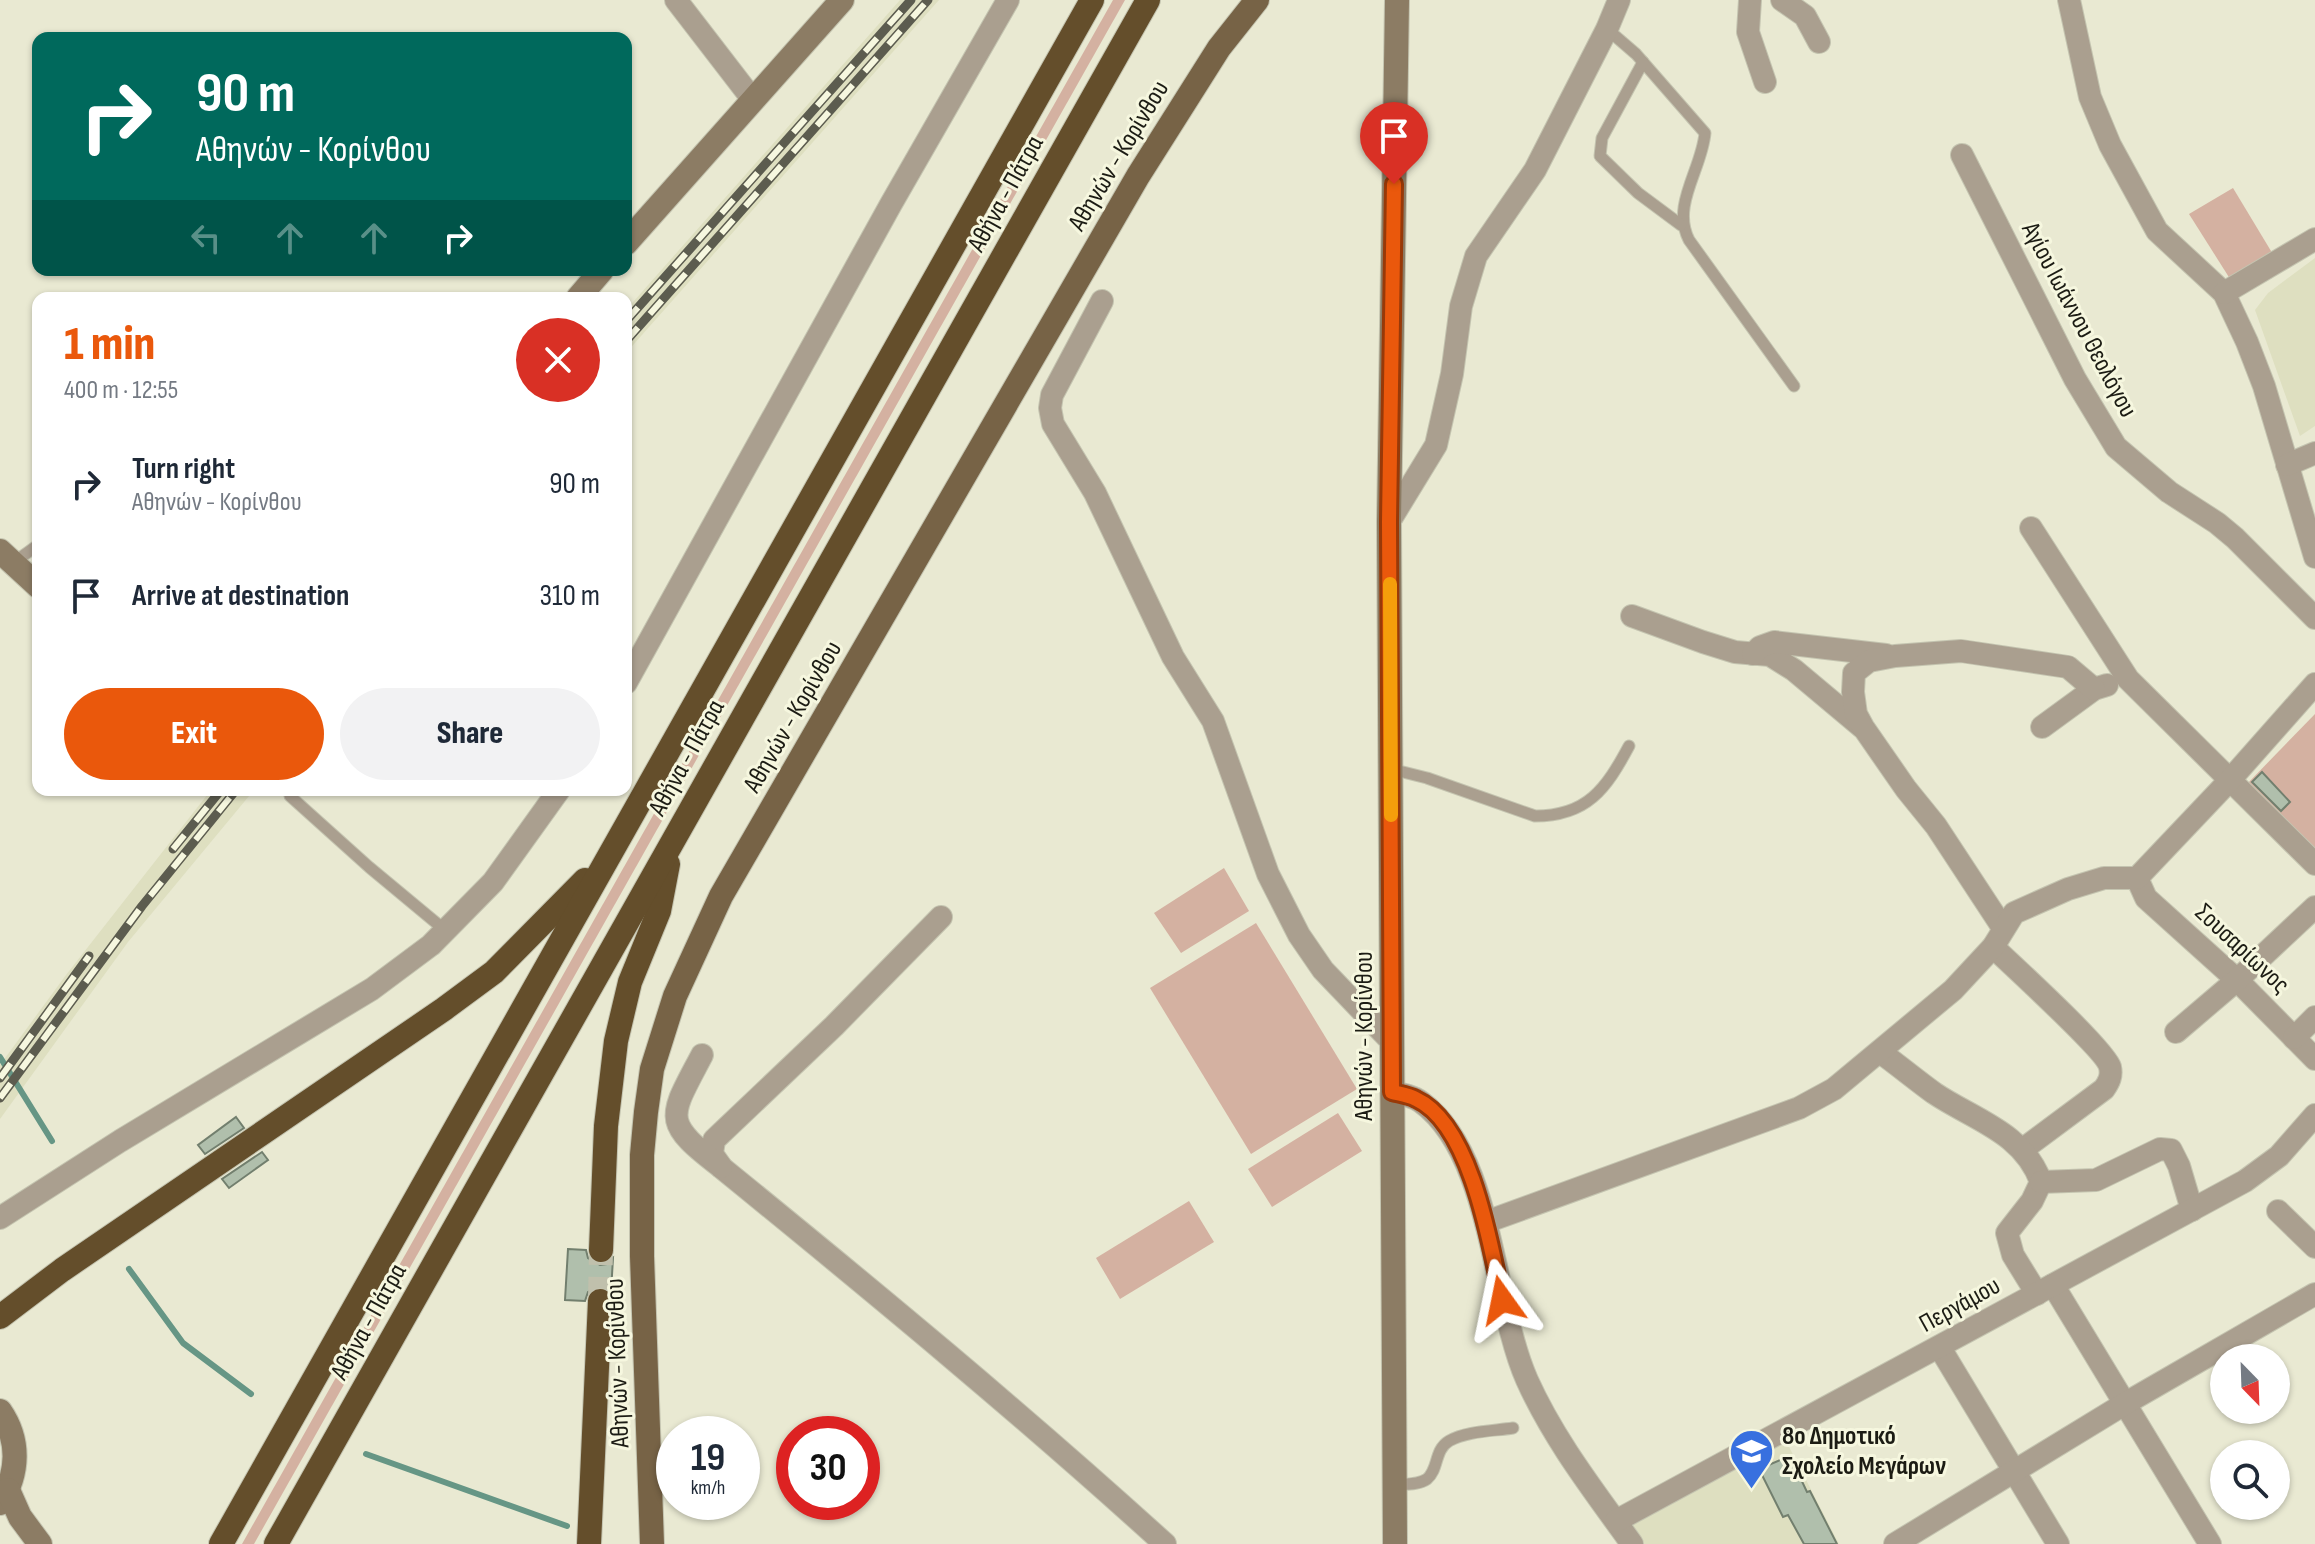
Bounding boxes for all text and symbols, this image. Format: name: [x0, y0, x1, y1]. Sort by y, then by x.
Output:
text: 90 m: [196, 61, 295, 128]
icon: right: [64, 64, 168, 168]
street label: Αθηνών - Κορίνθου: [1062, 75, 1176, 238]
pin: [1360, 102, 1428, 184]
icon: arrive: [1372, 114, 1416, 158]
text: Αθηνών - Κορίνθου: [196, 129, 431, 172]
street label: Αθήνα - Πάτρα: [961, 130, 1051, 258]
icon: left: [184, 216, 228, 260]
icon: ahead: [268, 216, 312, 260]
icon: ahead: [352, 216, 396, 260]
icon: right: [436, 216, 480, 260]
street label: Αγίου Ιωάννου Θεολόγου: [2014, 216, 2143, 423]
text: 1 min: [64, 316, 155, 373]
button: close: [516, 318, 600, 402]
text: 400 m · 12:55: [64, 375, 178, 406]
text: Turn right: [132, 451, 235, 487]
icon: right: [64, 462, 108, 506]
text: 90 m: [549, 466, 600, 502]
text: Αθηνών - Κορίνθου: [132, 487, 302, 518]
icon: arrive: [64, 574, 108, 618]
text: Arrive at destination: [132, 578, 349, 614]
text: 310 m: [540, 578, 600, 614]
street label: Αθηνών - Κορίνθου: [737, 636, 849, 799]
button: Exit: [64, 688, 324, 780]
button: Share: [340, 688, 600, 780]
street label: Αθήνα - Πάτρα: [642, 694, 732, 822]
street label: Σουσαρίωνος: [2188, 897, 2296, 1001]
street label: Αθηνών - Κορίνθου: [1349, 951, 1380, 1122]
street label: Αθήνα - Πάτρα: [324, 1258, 414, 1386]
position arrow: [1460, 1258, 1544, 1342]
street label: Περγάμου: [1914, 1270, 2006, 1340]
street label: Αθηνών - Κορίνθου: [600, 1278, 636, 1449]
north arrow: [2210, 1344, 2290, 1424]
map controls: [2210, 1344, 2290, 1520]
speed limit sign: 30: [776, 1416, 880, 1520]
place label: 8ο Δημοτικό Σχολείο Μεγάρων: [1782, 1421, 1946, 1482]
school or university icon: 8ο Δημοτικό Σχολείο Μεγάρων: [1727, 1427, 1775, 1490]
text: 19: [691, 1434, 725, 1482]
button: search: [2210, 1440, 2290, 1520]
text: km/h: [691, 1476, 725, 1500]

